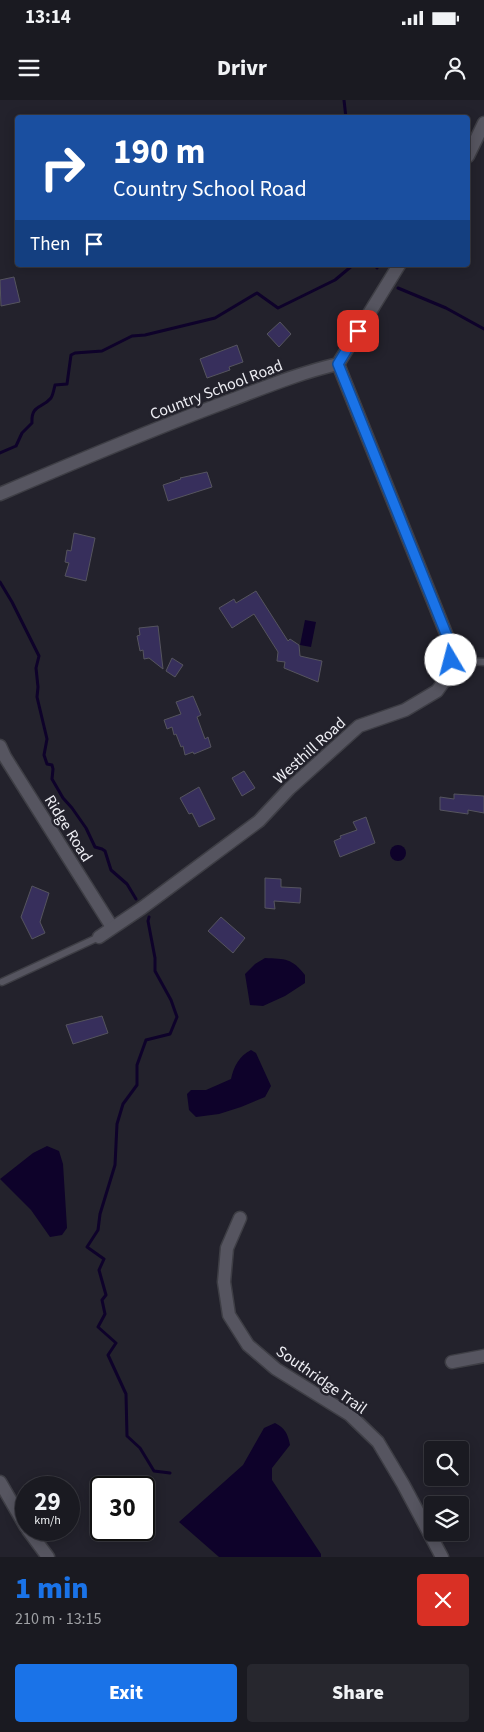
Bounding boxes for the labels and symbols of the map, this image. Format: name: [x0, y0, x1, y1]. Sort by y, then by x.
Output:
pin: [337, 310, 379, 352]
street label: Country School Road: [147, 354, 286, 425]
position arrow: [424, 633, 476, 685]
street label: Westhill Road: [269, 712, 351, 789]
street label: Ridge Road: [39, 791, 97, 866]
street label: Southridge Trail: [272, 1340, 371, 1419]
speed limit sign: 30: [90, 1476, 155, 1541]

